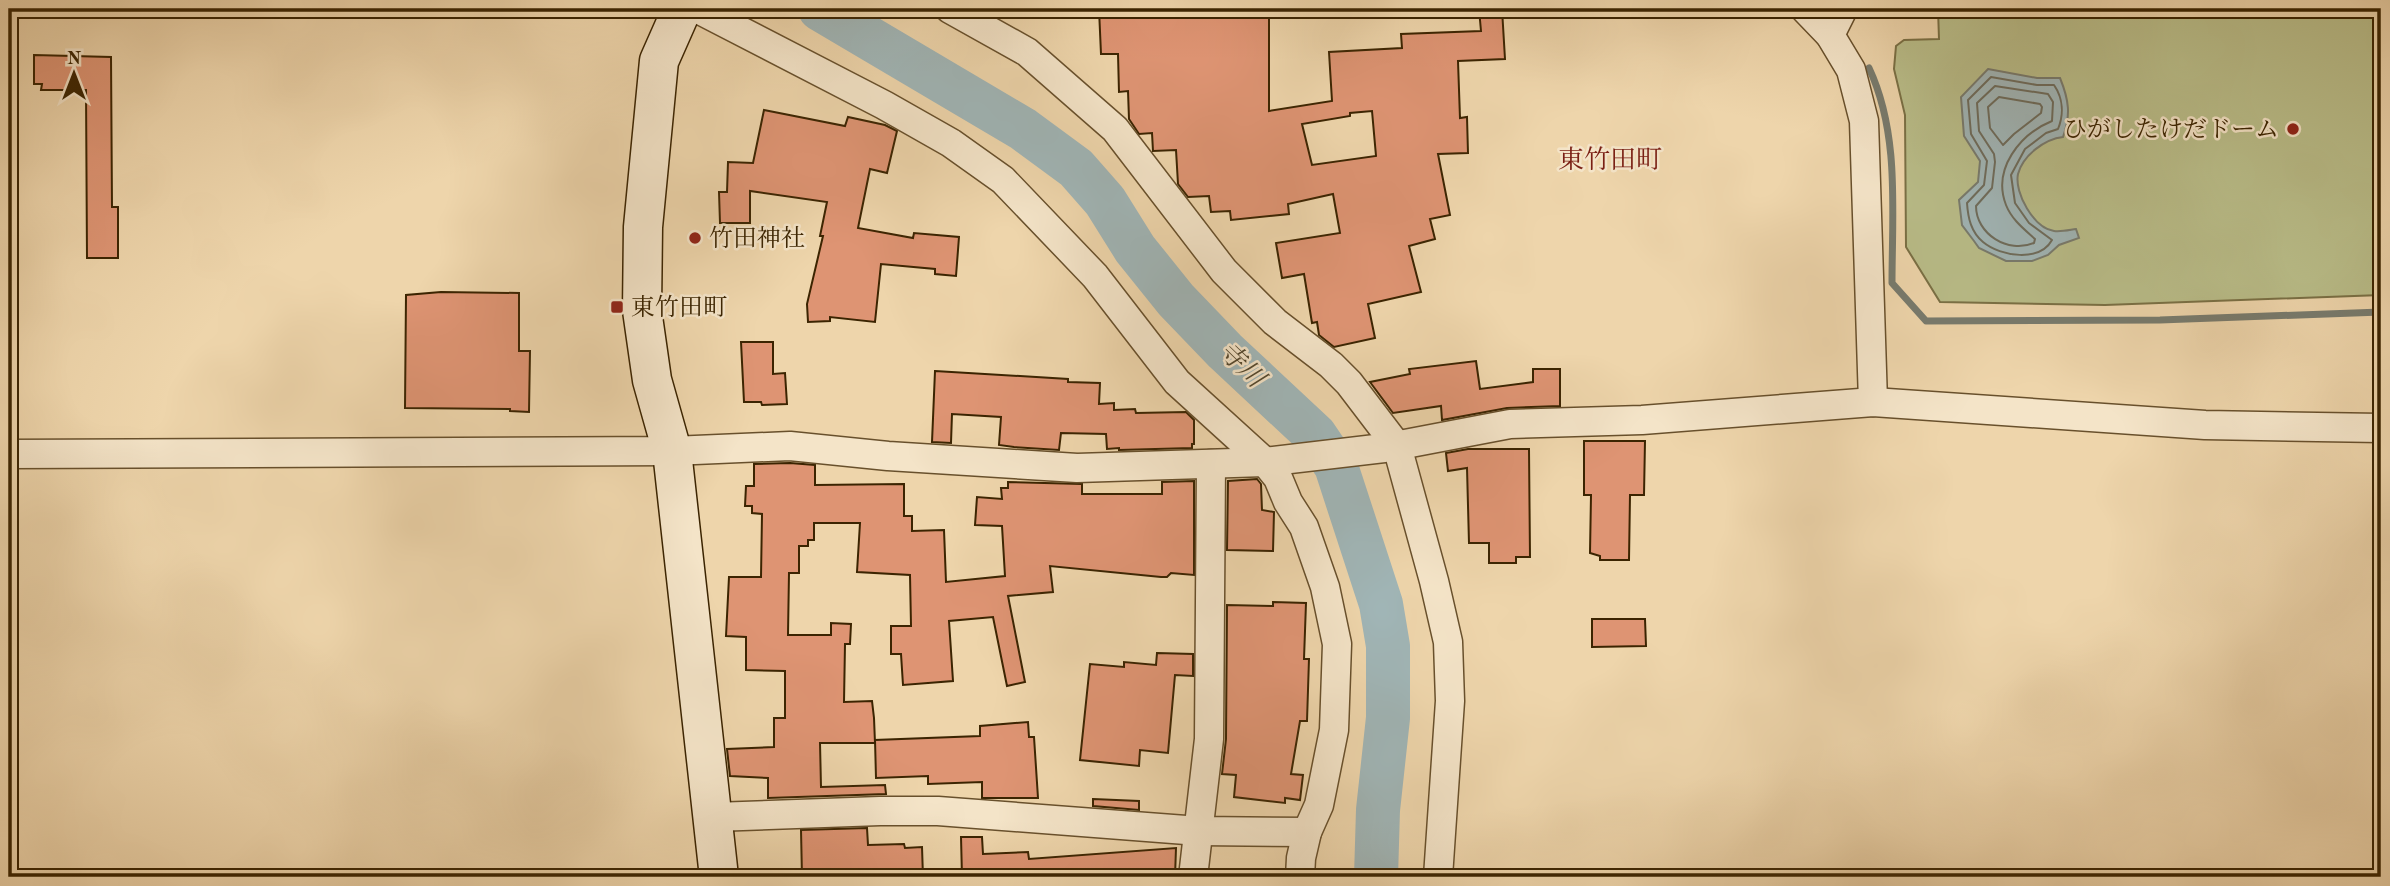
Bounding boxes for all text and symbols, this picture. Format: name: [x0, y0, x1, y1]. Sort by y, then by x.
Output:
north arrow: [38, 38, 108, 108]
text: N: [67, 50, 82, 69]
place label: ひがしたけだドーム: [2063, 118, 2279, 143]
marker: ひがしたけだドーム: [2285, 121, 2301, 137]
district label: 東竹田町: [1558, 146, 1662, 174]
place label: 竹田神社: [709, 225, 805, 252]
marker: 竹田神社: [687, 230, 703, 246]
place label: 東竹田町: [631, 294, 727, 321]
marker: 東竹田町: [609, 299, 625, 315]
water label: 寺川: [1213, 337, 1272, 395]

